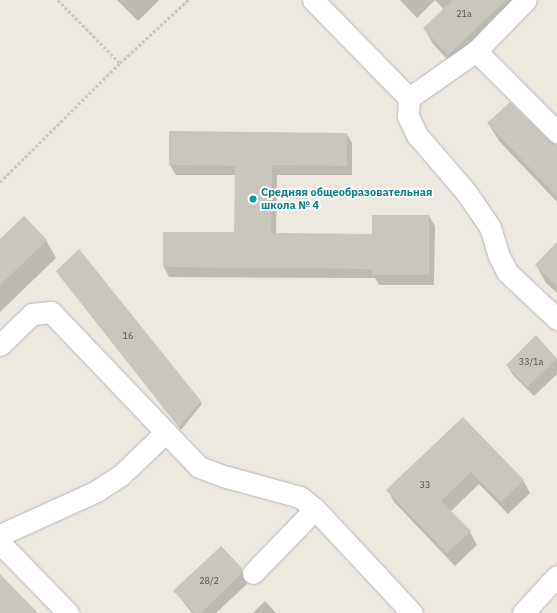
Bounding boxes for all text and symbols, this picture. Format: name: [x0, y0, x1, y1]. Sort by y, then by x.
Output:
house number: 21а: [456, 9, 472, 19]
place label: Средняя общеобразовательная школа № 4: [261, 186, 432, 212]
marker: Средняя общеобразовательная школа № 4: [248, 194, 258, 204]
house number: 16: [123, 331, 133, 341]
house number: 33/1а: [519, 357, 543, 367]
house number: 33: [420, 480, 430, 490]
house number: 28/2: [199, 576, 219, 586]

